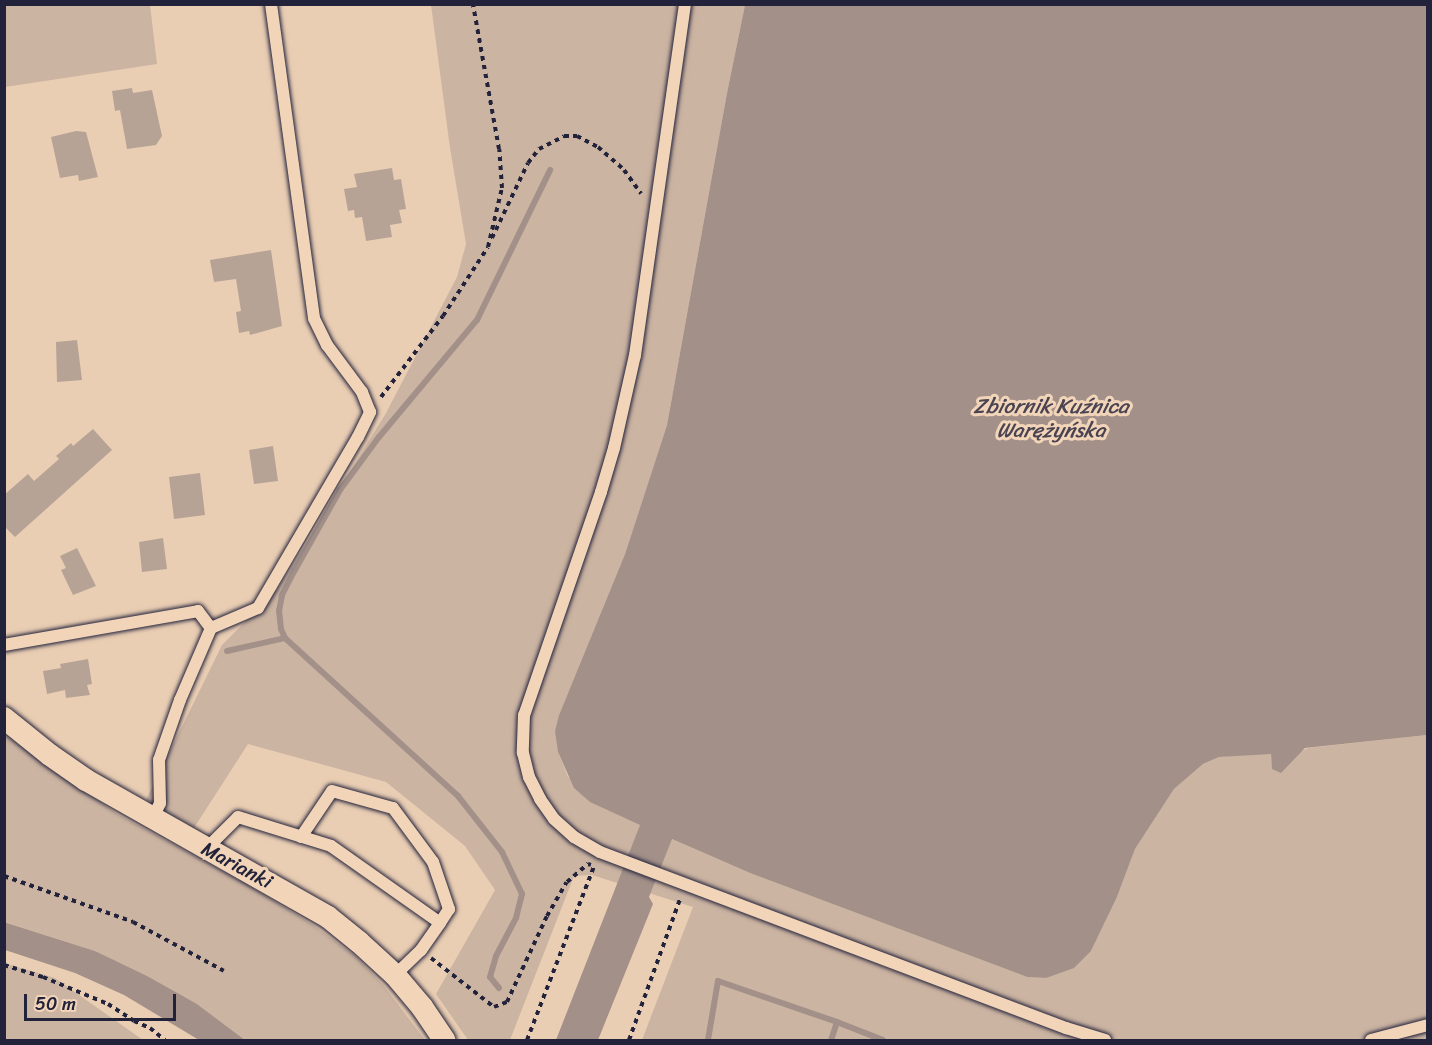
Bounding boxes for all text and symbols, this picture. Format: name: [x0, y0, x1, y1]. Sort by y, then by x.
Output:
water label: Zbiornik Kuźnica Warężyńska: [973, 393, 1129, 443]
street label: Marianki: [197, 836, 277, 894]
scale bar: [27, 982, 178, 1020]
text: 50 m: [35, 988, 76, 1020]

